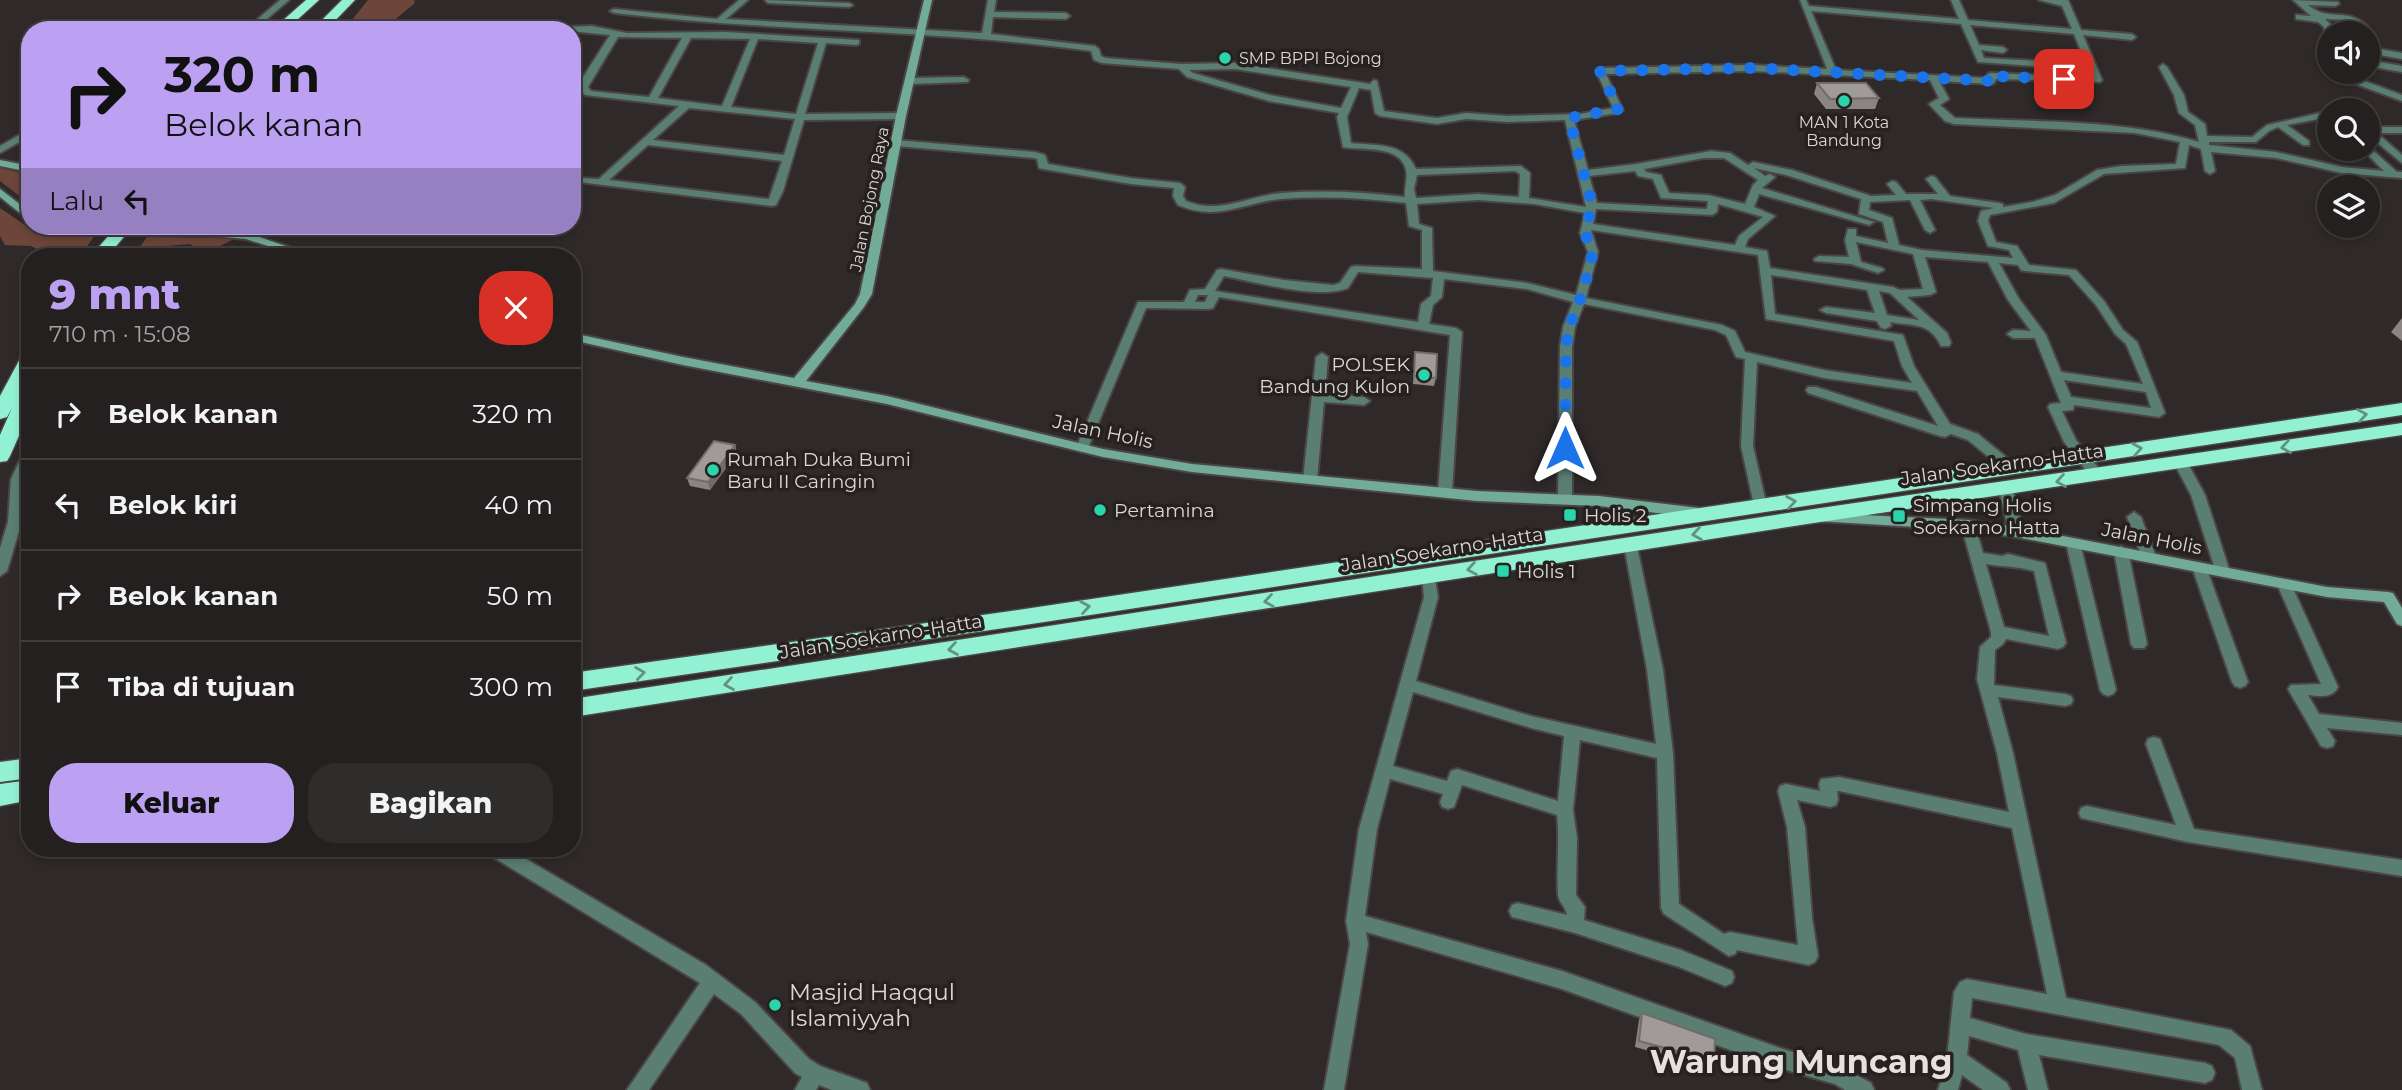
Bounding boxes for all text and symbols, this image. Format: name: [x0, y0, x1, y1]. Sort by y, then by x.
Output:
map controls: [2317, 21, 2380, 238]
button: sound: [2317, 21, 2380, 84]
text: 320 m: [164, 45, 320, 104]
icon: right: [49, 49, 140, 140]
place label: SMP BPPI Bojong: [1239, 49, 1382, 68]
pin: [2034, 49, 2094, 109]
marker: SMP BPPI Bojong: [1217, 50, 1233, 66]
icon: arrive: [2045, 60, 2083, 98]
marker: MAN 1 Kota Bandung: [1836, 93, 1852, 109]
button: search: [2317, 98, 2380, 161]
text: Belok kanan: [164, 105, 364, 144]
place label: MAN 1 Kota Bandung: [1799, 113, 1889, 150]
street label: Jalan Bojong Raya: [846, 125, 893, 274]
button: layers: [2317, 175, 2380, 238]
icon: left: [118, 182, 156, 220]
text: Lalu: [49, 185, 104, 217]
text: 9 mnt: [49, 268, 180, 320]
button: close: [479, 271, 553, 345]
text: 710 m · 15:08: [49, 320, 191, 348]
place label: POLSEK Bandung Kulon: [1259, 353, 1410, 398]
marker: POLSEK Bandung Kulon: [1416, 367, 1432, 383]
icon: right: [49, 395, 87, 433]
text: Belok kanan: [108, 398, 278, 430]
text: 320 m: [472, 398, 553, 430]
one-way arrow: [2356, 408, 2368, 423]
street label: Jalan Holis: [1050, 409, 1155, 453]
position arrow: [1528, 411, 1602, 485]
street label: Jalan Soekarno-Hatta: [1898, 439, 2105, 490]
one-way arrow: [2280, 439, 2292, 454]
one-way arrow: [2132, 442, 2143, 457]
place label: Rumah Duka Bumi Baru II Caringin: [727, 448, 911, 493]
marker: Rumah Duka Bumi Baru II Caringin: [705, 462, 721, 478]
one-way arrow: [2055, 473, 2067, 488]
icon: left: [49, 486, 87, 524]
text: Belok kiri: [108, 489, 237, 521]
text: 40 m: [484, 489, 553, 521]
place label: Simpang Holis Soekarno Hatta: [1913, 494, 2060, 539]
one-way arrow: [1786, 495, 1797, 510]
place label: Pertamina: [1114, 499, 1215, 522]
marker: Pertamina: [1092, 502, 1108, 518]
place label: Holis 2: [1584, 504, 1647, 527]
marker: Holis 2: [1562, 507, 1578, 523]
marker: Simpang Holis Soekarno Hatta: [1891, 508, 1907, 524]
street label: Jalan Holis: [2099, 517, 2204, 559]
street label: Jalan Soekarno-Hatta: [1338, 522, 1545, 577]
one-way arrow: [1691, 527, 1703, 542]
place label: Holis 1: [1517, 560, 1576, 583]
one-way arrow: [1467, 561, 1478, 576]
marker: Holis 1: [1495, 563, 1511, 579]
icon: right: [49, 577, 87, 615]
text: Belok kanan: [108, 580, 278, 612]
text: 50 m: [487, 580, 553, 612]
one-way arrow: [1263, 593, 1274, 608]
one-way arrow: [1079, 600, 1091, 615]
street label: Jalan Soekarno-Hatta: [777, 609, 984, 664]
one-way arrow: [947, 642, 959, 657]
one-way arrow: [634, 665, 646, 680]
icon: arrive: [49, 668, 87, 706]
text: Tiba di tujuan: [108, 671, 295, 703]
text: 300 m: [470, 671, 553, 703]
one-way arrow: [723, 676, 735, 691]
button: Keluar: [49, 763, 294, 843]
button: Bagikan: [308, 763, 553, 843]
place label: Masjid Haqqul Islamiyyah: [789, 978, 955, 1032]
marker: Masjid Haqqul Islamiyyah: [767, 997, 783, 1013]
district label: Warung Muncang: [1650, 1042, 1952, 1081]

